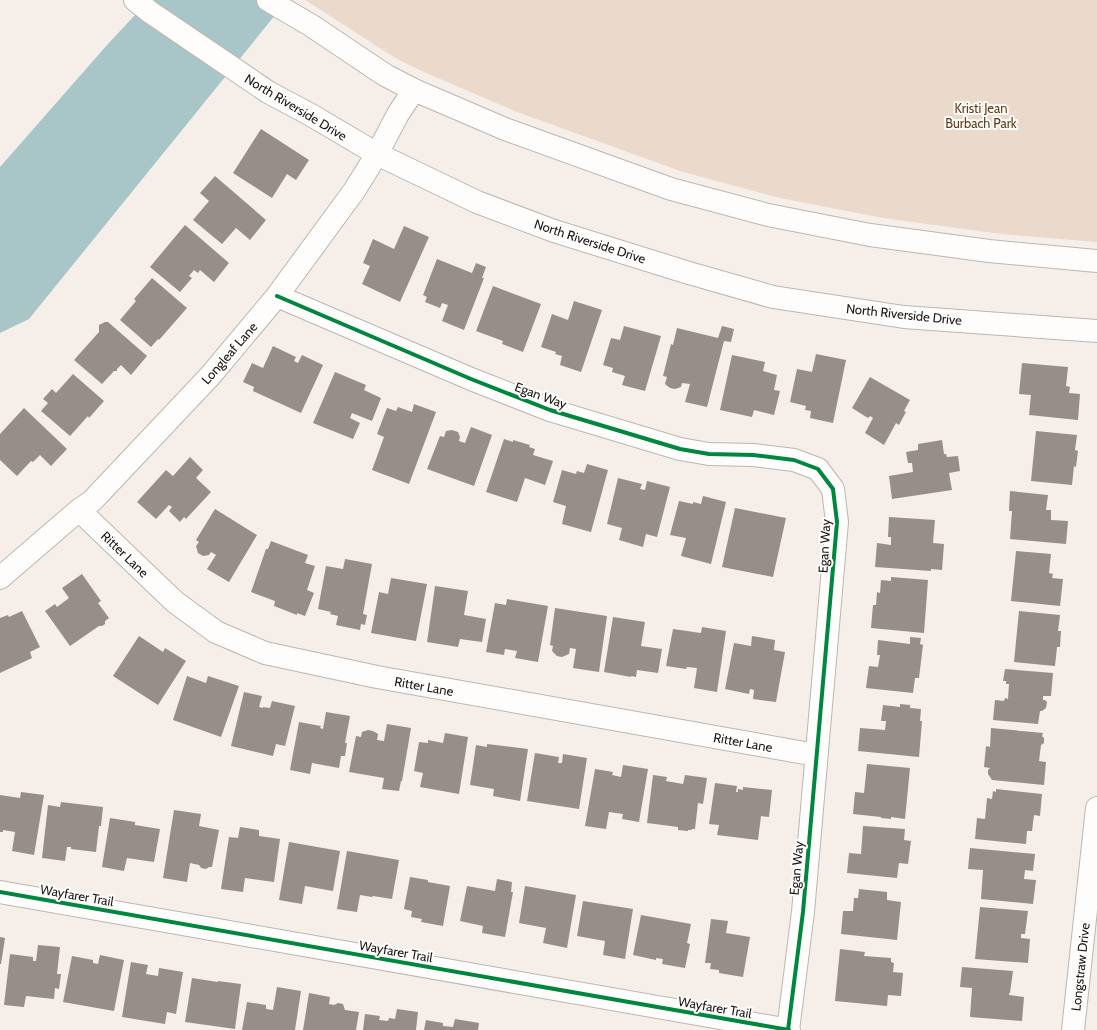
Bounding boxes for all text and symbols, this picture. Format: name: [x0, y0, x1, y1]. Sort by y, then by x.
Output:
street label: North Riverside Drive: [242, 70, 350, 144]
park label: Kristi Jean Burbach Park: [945, 100, 1017, 131]
street label: North Riverside Drive: [532, 215, 648, 267]
street label: North Riverside Drive: [845, 300, 963, 328]
street label: Longleaf Lane: [198, 318, 261, 387]
street label: Egan Way: [513, 378, 570, 412]
street label: Egan Way: [815, 518, 833, 574]
street label: Ritter Lane: [98, 528, 152, 581]
street label: Ritter Lane: [393, 673, 455, 699]
street label: Ritter Lane: [712, 729, 774, 755]
street label: Egan Way: [786, 840, 806, 896]
street label: Wayfarer Trail: [39, 881, 115, 909]
street label: Longstraw Drive: [1067, 922, 1093, 1012]
street label: Wayfarer Trail: [358, 937, 434, 965]
street label: Wayfarer Trail: [677, 993, 753, 1021]

